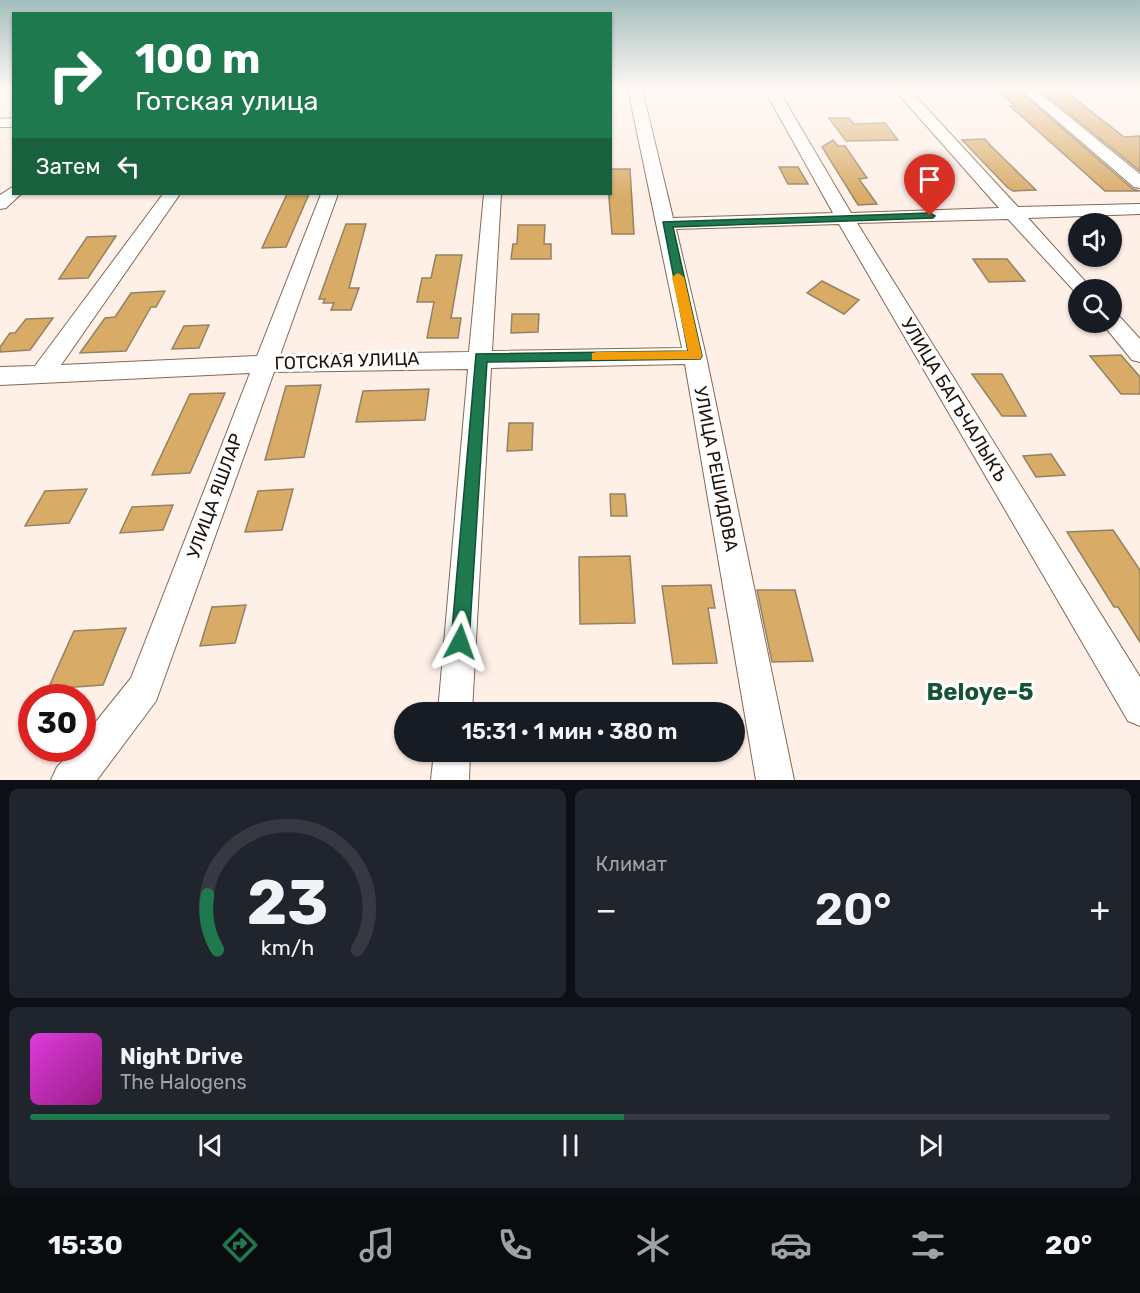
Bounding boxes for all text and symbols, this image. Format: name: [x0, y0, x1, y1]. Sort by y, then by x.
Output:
text: 100 m: [135, 34, 260, 84]
icon: right: [36, 36, 114, 114]
text: Готская улица: [135, 85, 318, 117]
icon: left: [112, 150, 145, 183]
text: Затем: [36, 153, 100, 180]
pin: [904, 154, 955, 216]
icon: arrive: [913, 163, 946, 196]
map controls: [1068, 213, 1122, 333]
button: sound: [1068, 213, 1122, 267]
button: search: [1068, 279, 1122, 333]
street label: УЛИЦА БАГЪЧАЛЫКЪ: [896, 314, 1012, 486]
street label: ГОТСКАЯ УЛИЦА: [274, 347, 420, 375]
street label: УЛИЦА РЕШИДОВА: [689, 385, 743, 553]
street label: УЛИЦА ЯШЛАР: [182, 431, 248, 561]
position arrow: [428, 610, 492, 674]
district label: Beloye-5: [926, 678, 1034, 706]
speed limit sign: 30: [18, 684, 96, 762]
text: 15:31 · 1 мин · 380 m: [461, 718, 678, 745]
text: Климат: [596, 852, 667, 876]
text: 23: [246, 866, 328, 940]
text: 20°: [815, 883, 892, 936]
text: −: [596, 890, 617, 929]
text: +: [1089, 890, 1110, 929]
text: km/h: [260, 936, 314, 961]
text: Night Drive: [120, 1043, 243, 1070]
text: The Halogens: [120, 1070, 247, 1094]
icon: previous: [194, 1129, 227, 1162]
icon: pause: [554, 1129, 587, 1162]
icon: next: [914, 1129, 947, 1162]
icon: directions: [219, 1224, 261, 1266]
icon: music: [356, 1224, 398, 1266]
icon: phone: [494, 1224, 536, 1266]
icon: climate: [632, 1224, 674, 1266]
icon: car: [770, 1224, 812, 1266]
icon: filters: [907, 1224, 949, 1266]
text: 15:30: [48, 1229, 123, 1261]
text: 20°: [1045, 1229, 1092, 1261]

